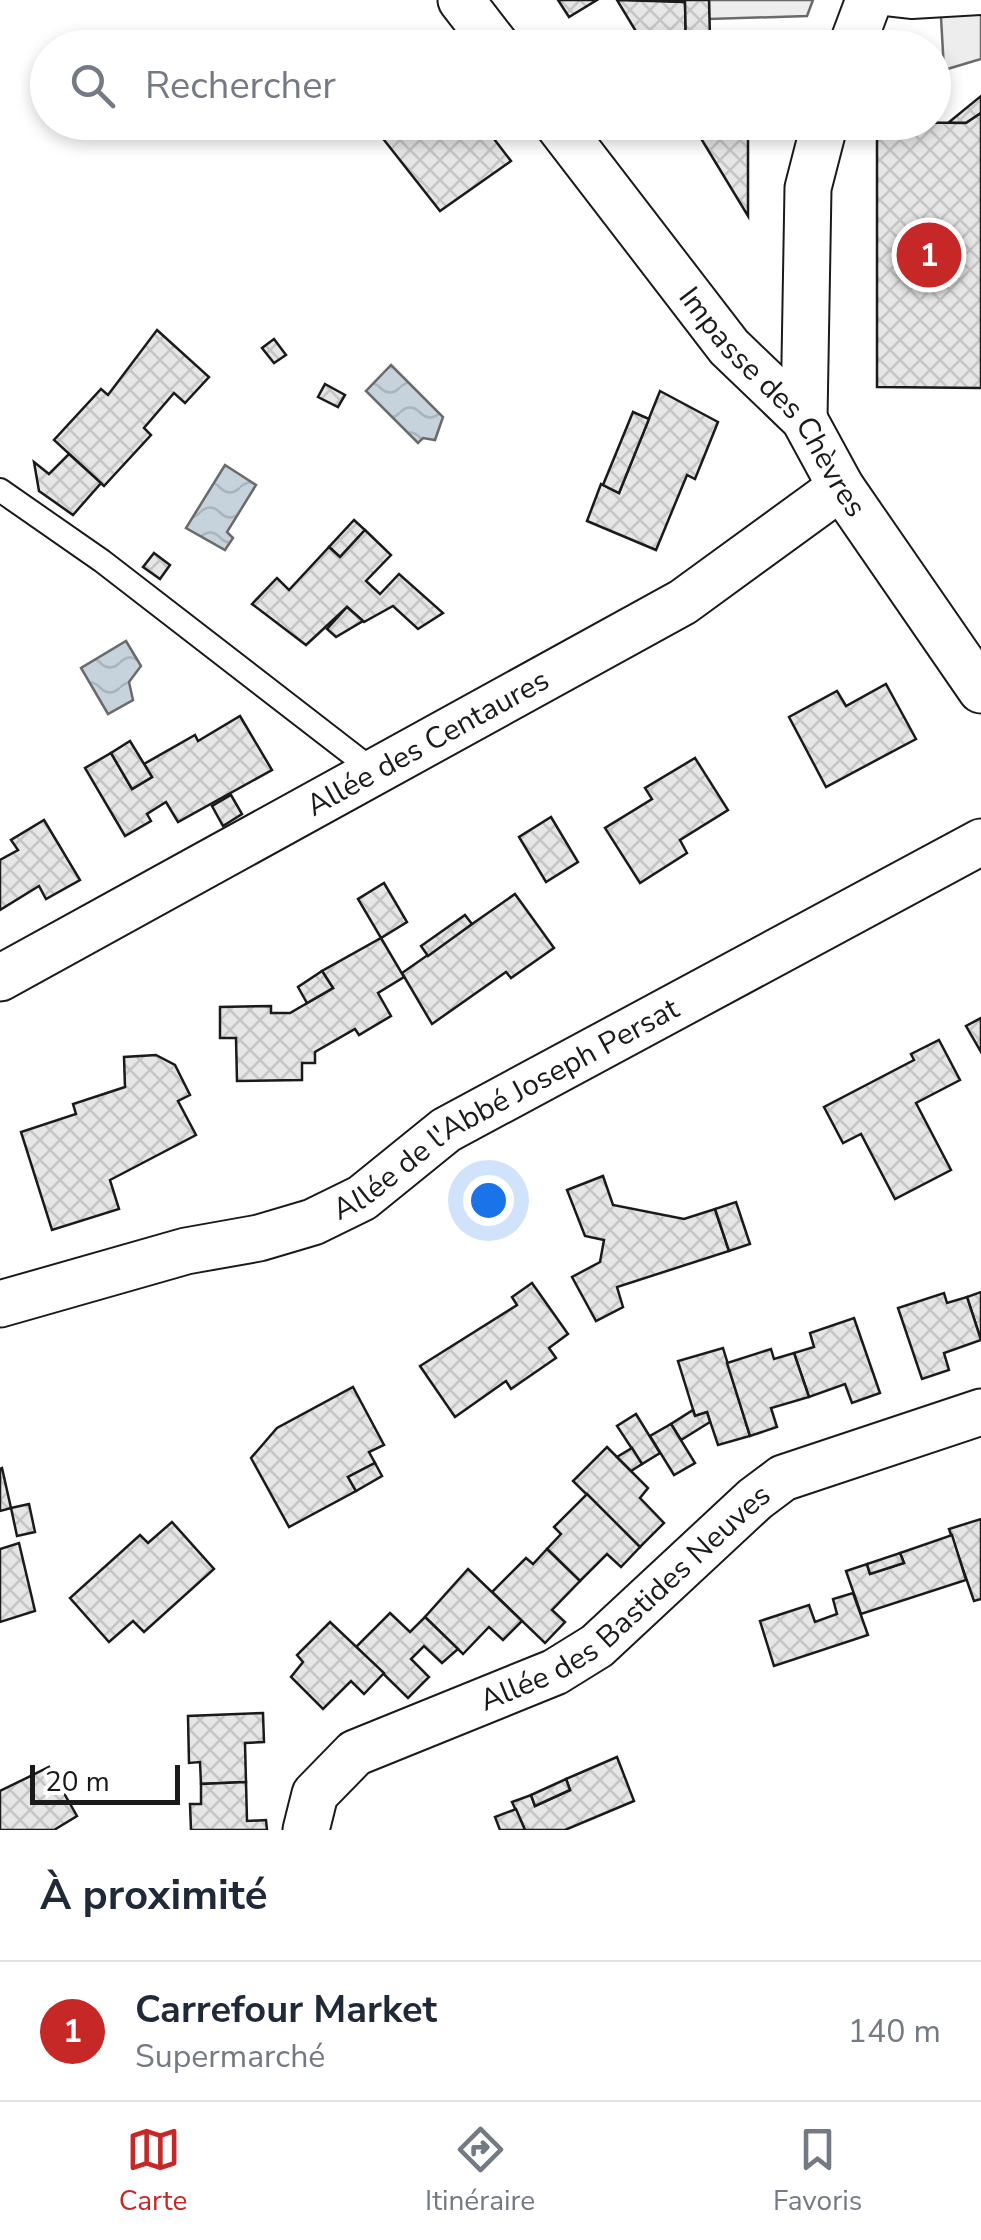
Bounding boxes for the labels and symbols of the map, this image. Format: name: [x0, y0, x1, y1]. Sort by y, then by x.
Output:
pin: 1: [896, 218, 962, 292]
street label: Impasse des Chèvres: [669, 278, 876, 525]
street label: Allée des Centaures: [299, 660, 556, 826]
street label: Allée de l'Abbé Joseph Persat: [326, 988, 687, 1230]
your location: [463, 1175, 514, 1226]
street label: Allée des Bastides Neuves: [474, 1475, 779, 1721]
scale bar: [30, 1760, 180, 1804]

